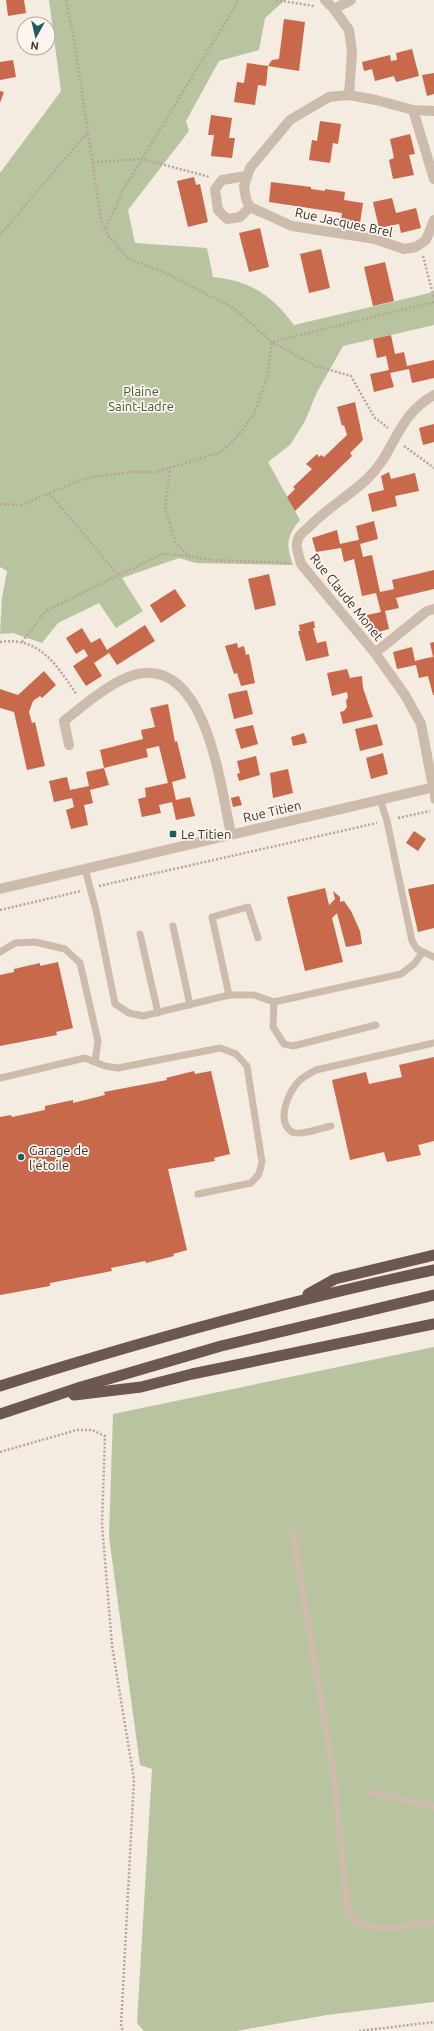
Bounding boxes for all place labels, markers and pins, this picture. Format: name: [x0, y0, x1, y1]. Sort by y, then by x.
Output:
place label: Le Titien: [181, 827, 231, 841]
marker: Le Titien: [168, 829, 178, 839]
place label: Garage de l'étoile: [29, 1143, 88, 1172]
marker: Garage de l'étoile: [16, 1152, 26, 1162]

